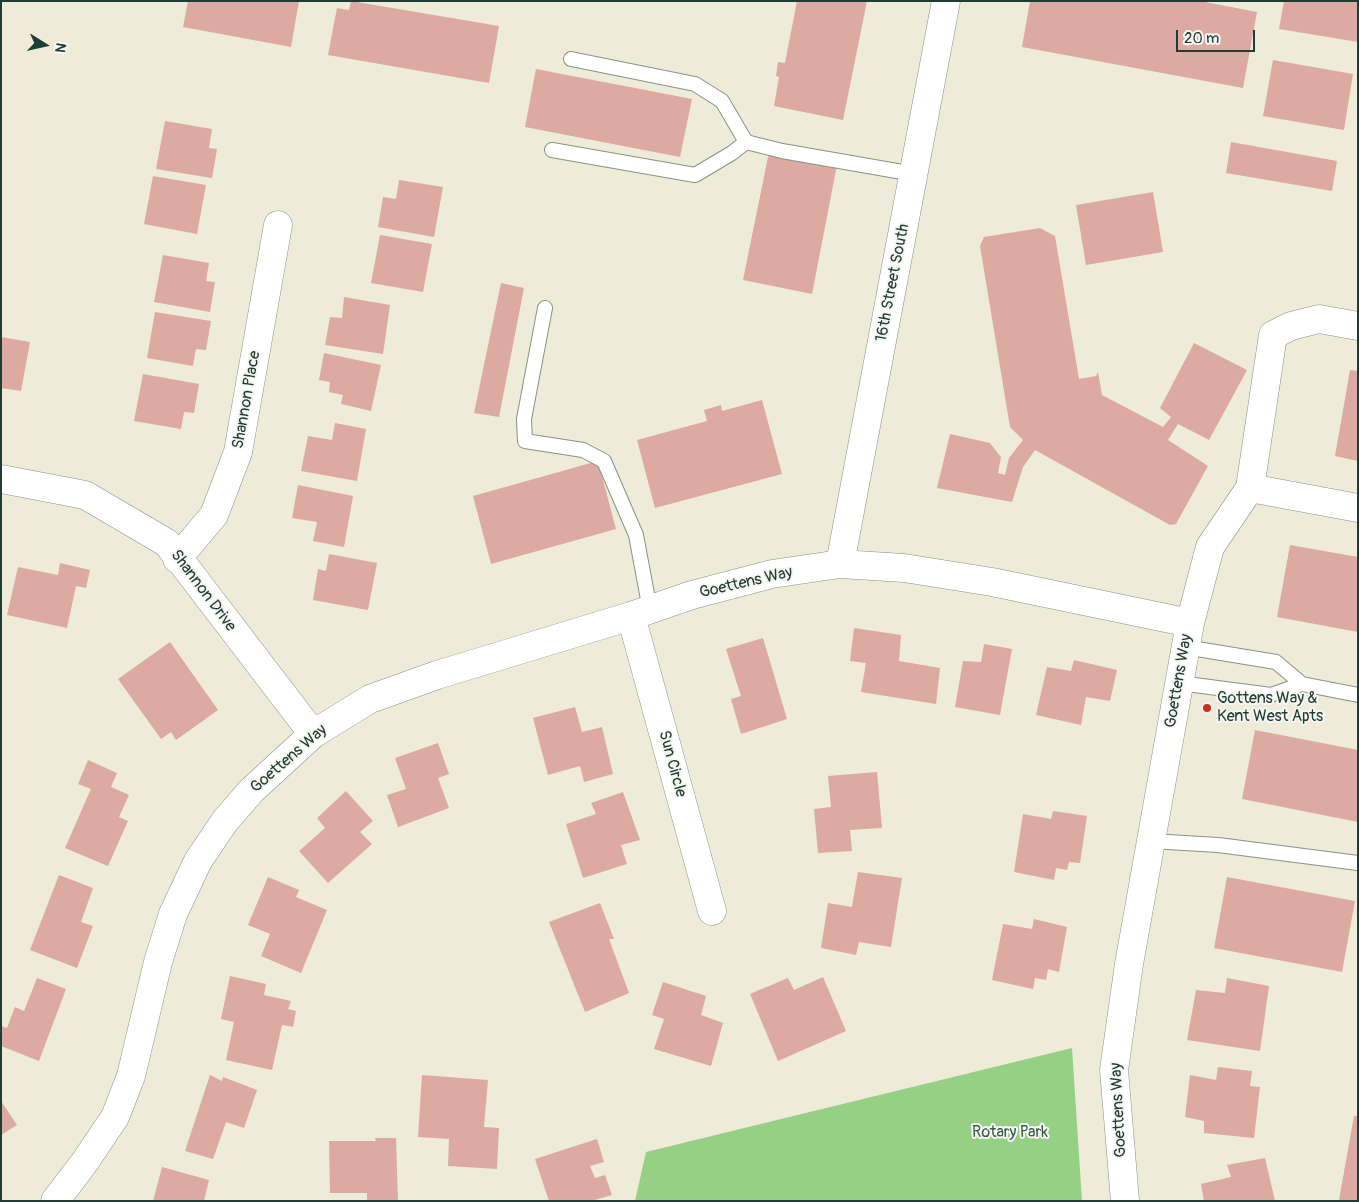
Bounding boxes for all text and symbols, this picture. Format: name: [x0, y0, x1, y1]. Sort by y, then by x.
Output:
north arrow: [20, 20, 70, 70]
scale bar: [1179, 20, 1258, 52]
text: 20 m: [1184, 29, 1219, 48]
text: N: [51, 42, 69, 54]
street label: 16th Street South: [872, 222, 914, 344]
street label: Shannon Place: [229, 349, 265, 451]
street label: Shannon Drive: [166, 546, 240, 636]
street label: Goettens Way: [698, 563, 794, 603]
street label: Goettens Way: [1161, 633, 1197, 729]
place label: Gottens Way & Kent West Apts: [1217, 689, 1323, 727]
marker: Gottens Way & Kent West Apts: [1201, 702, 1213, 714]
street label: Goettens Way: [247, 721, 331, 797]
street label: Sun Circle: [654, 729, 690, 799]
street label: Goettens Way: [1107, 1062, 1131, 1158]
park label: Rotary Park: [972, 1123, 1048, 1143]

